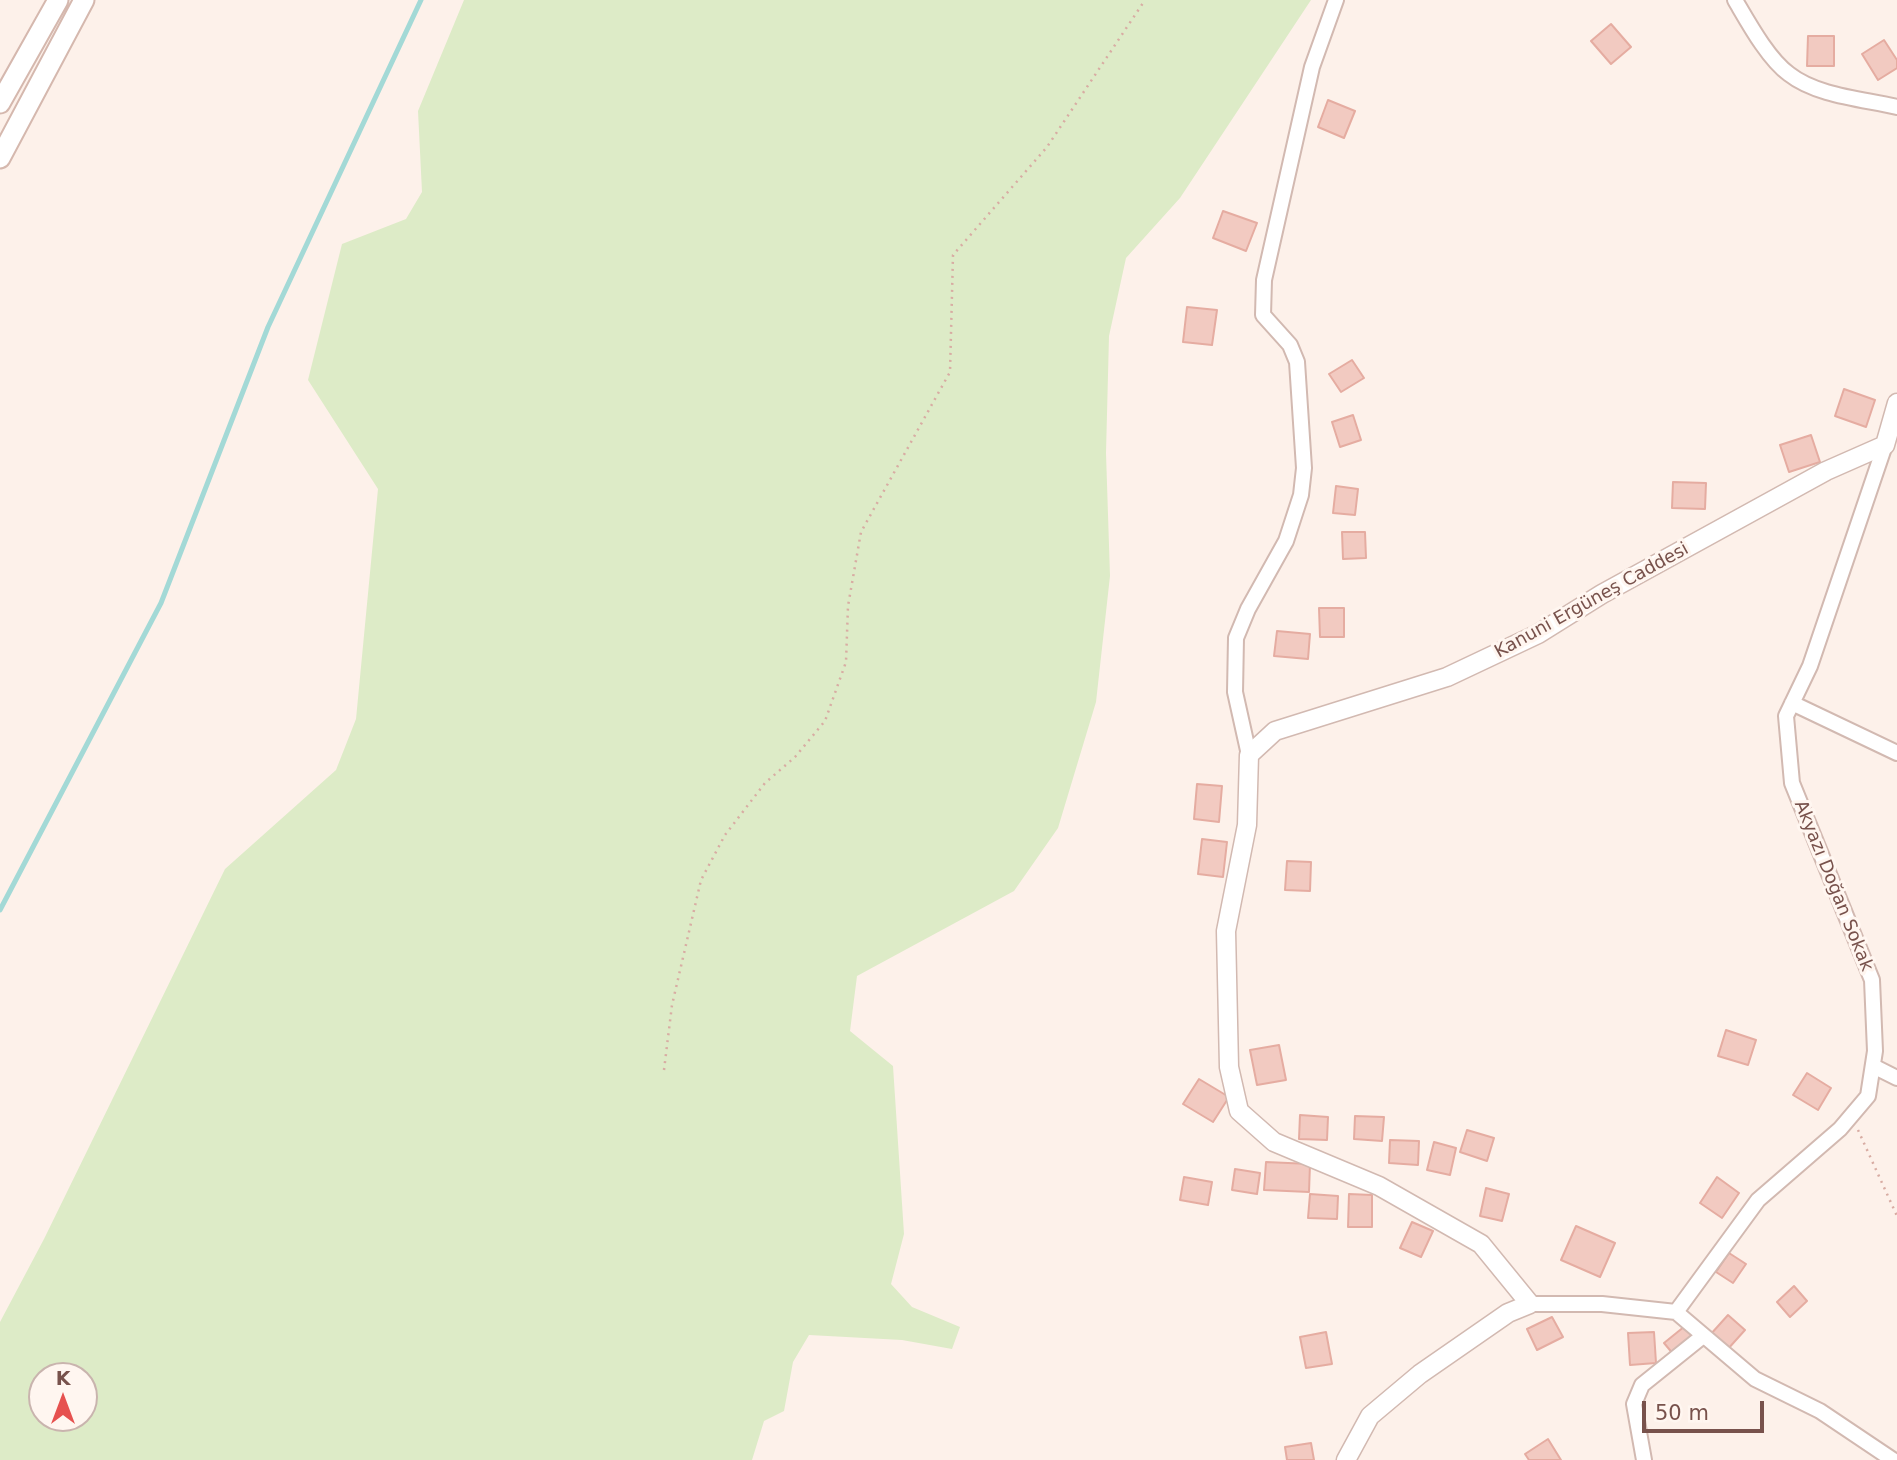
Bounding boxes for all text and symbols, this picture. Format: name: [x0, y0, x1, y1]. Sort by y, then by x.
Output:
street label: Kanuni Ergüneş Caddesi: [1491, 539, 1693, 663]
street label: Akyazı Doğan Sokak: [1789, 797, 1877, 975]
north arrow: [28, 1362, 98, 1432]
text: K: [56, 1367, 70, 1389]
scale bar: [1645, 1386, 1768, 1430]
text: 50 m: [1655, 1401, 1709, 1425]

